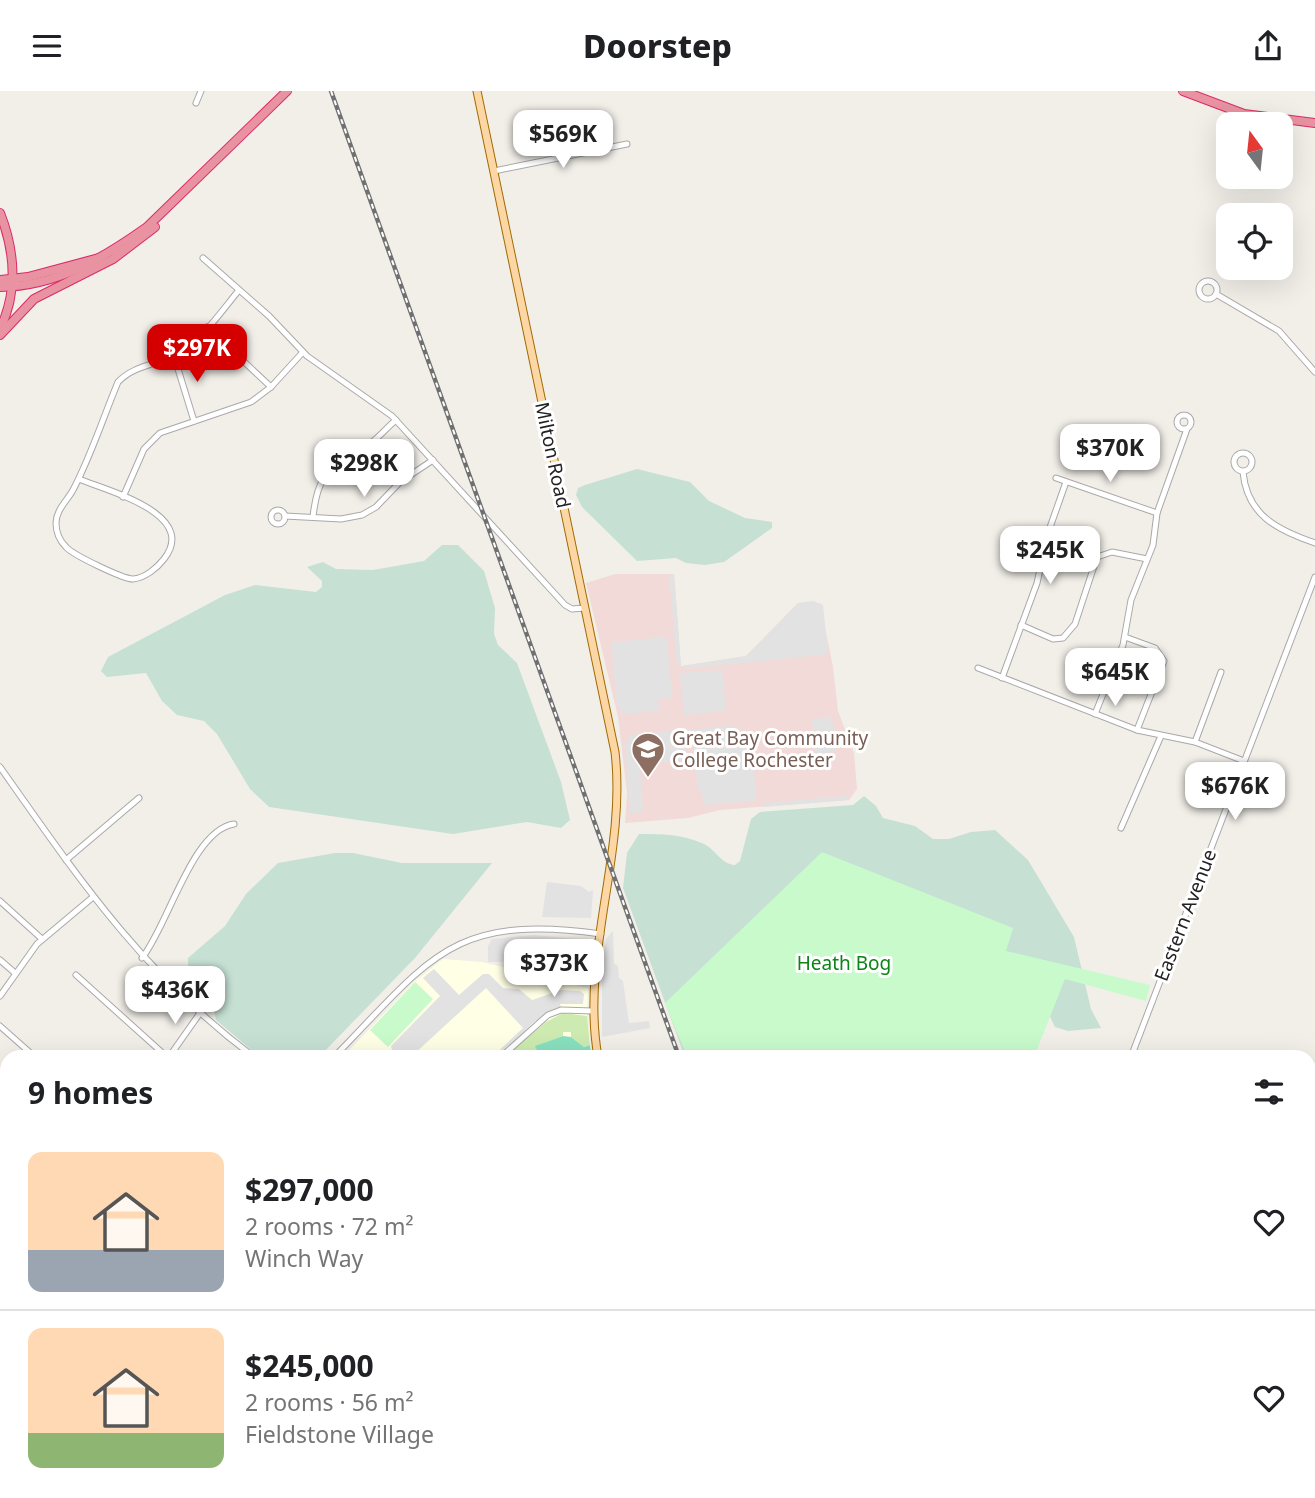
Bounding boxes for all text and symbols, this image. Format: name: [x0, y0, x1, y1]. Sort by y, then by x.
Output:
text: Doorstep: [583, 24, 732, 67]
icon: menu: [28, 27, 66, 65]
icon: share: [1249, 27, 1287, 65]
pin: $569K: [514, 111, 612, 170]
north arrow: [1216, 112, 1293, 189]
map controls: [1216, 112, 1293, 280]
text: $569K: [529, 117, 597, 149]
button: locate: [1216, 203, 1293, 280]
pin: $297K: [148, 324, 246, 384]
text: $297K: [163, 331, 231, 363]
street label: Milton Road: [529, 400, 577, 510]
pin: $370K: [1061, 425, 1159, 484]
text: $370K: [1076, 431, 1144, 463]
pin: $298K: [315, 439, 413, 499]
text: $298K: [330, 446, 398, 478]
pin: $245K: [1001, 526, 1099, 586]
text: $245K: [1016, 533, 1084, 565]
pin: $645K: [1066, 649, 1164, 708]
text: $645K: [1081, 655, 1149, 687]
place label: Great Bay Community College Rochester: [672, 725, 868, 773]
school or university icon: Great Bay Community College Rochester: [629, 730, 667, 779]
pin: $676K: [1186, 763, 1284, 822]
text: $676K: [1201, 769, 1269, 801]
street label: Eastern Avenue: [1148, 845, 1222, 985]
pin: $373K: [505, 939, 603, 999]
text: $373K: [520, 946, 588, 978]
park label: Heath Bog: [797, 950, 891, 976]
pin: $436K: [126, 967, 224, 1026]
text: $436K: [141, 973, 209, 1005]
text: 9 homes: [28, 1072, 153, 1113]
icon: filters: [1250, 1073, 1288, 1111]
text: $297,000: [245, 1169, 374, 1210]
icon: home: [84, 1180, 168, 1264]
icon: heart: [1250, 1203, 1288, 1241]
text: 2 rooms · 72 m²: [245, 1210, 414, 1242]
text: Winch Way: [245, 1242, 363, 1274]
text: $245,000: [245, 1345, 374, 1386]
icon: home: [84, 1356, 168, 1440]
icon: heart: [1250, 1379, 1288, 1417]
text: 2 rooms · 56 m²: [245, 1386, 414, 1418]
text: Fieldstone Village: [245, 1418, 434, 1450]

